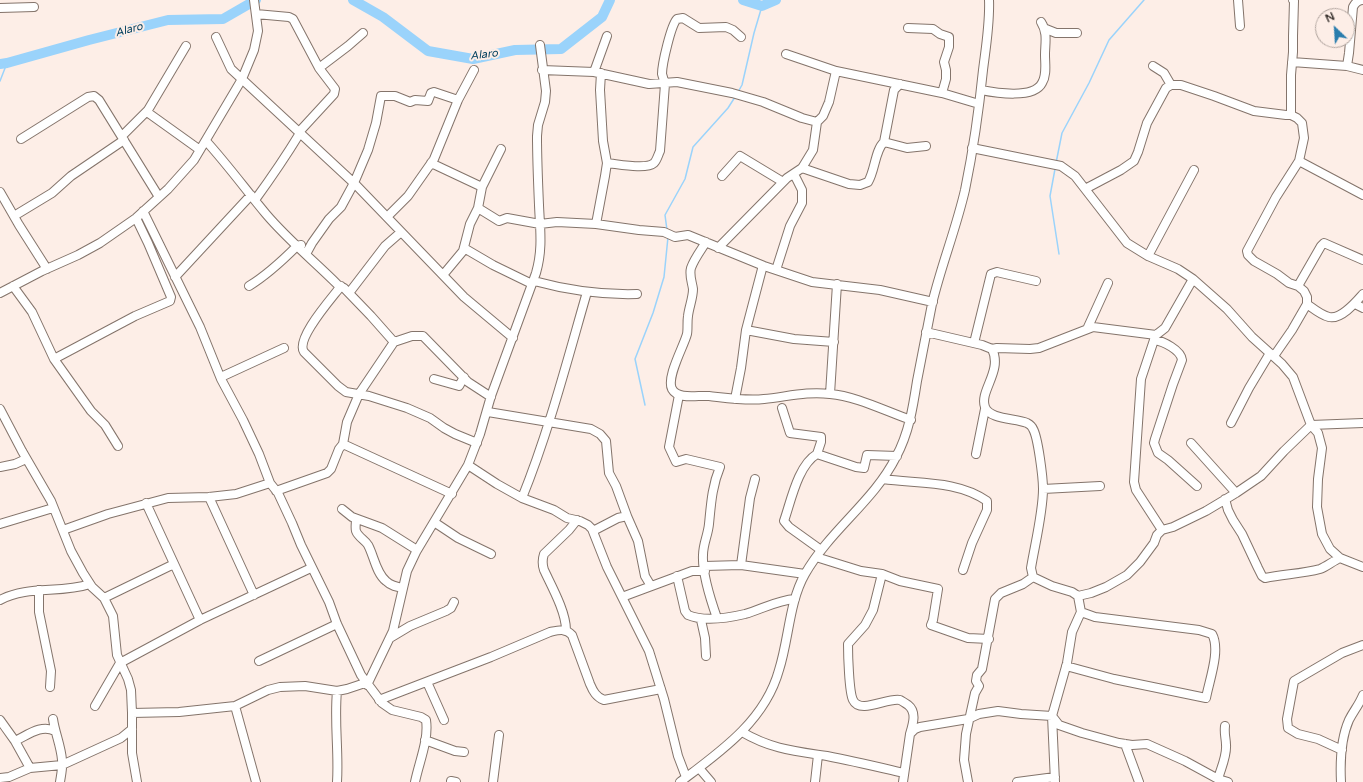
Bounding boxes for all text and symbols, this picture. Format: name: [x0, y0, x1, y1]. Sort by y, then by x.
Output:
north arrow: [1315, 8, 1355, 48]
text: N: [1323, 10, 1337, 25]
water label: Alaro: [114, 20, 144, 40]
water label: Alaro: [469, 47, 499, 63]

